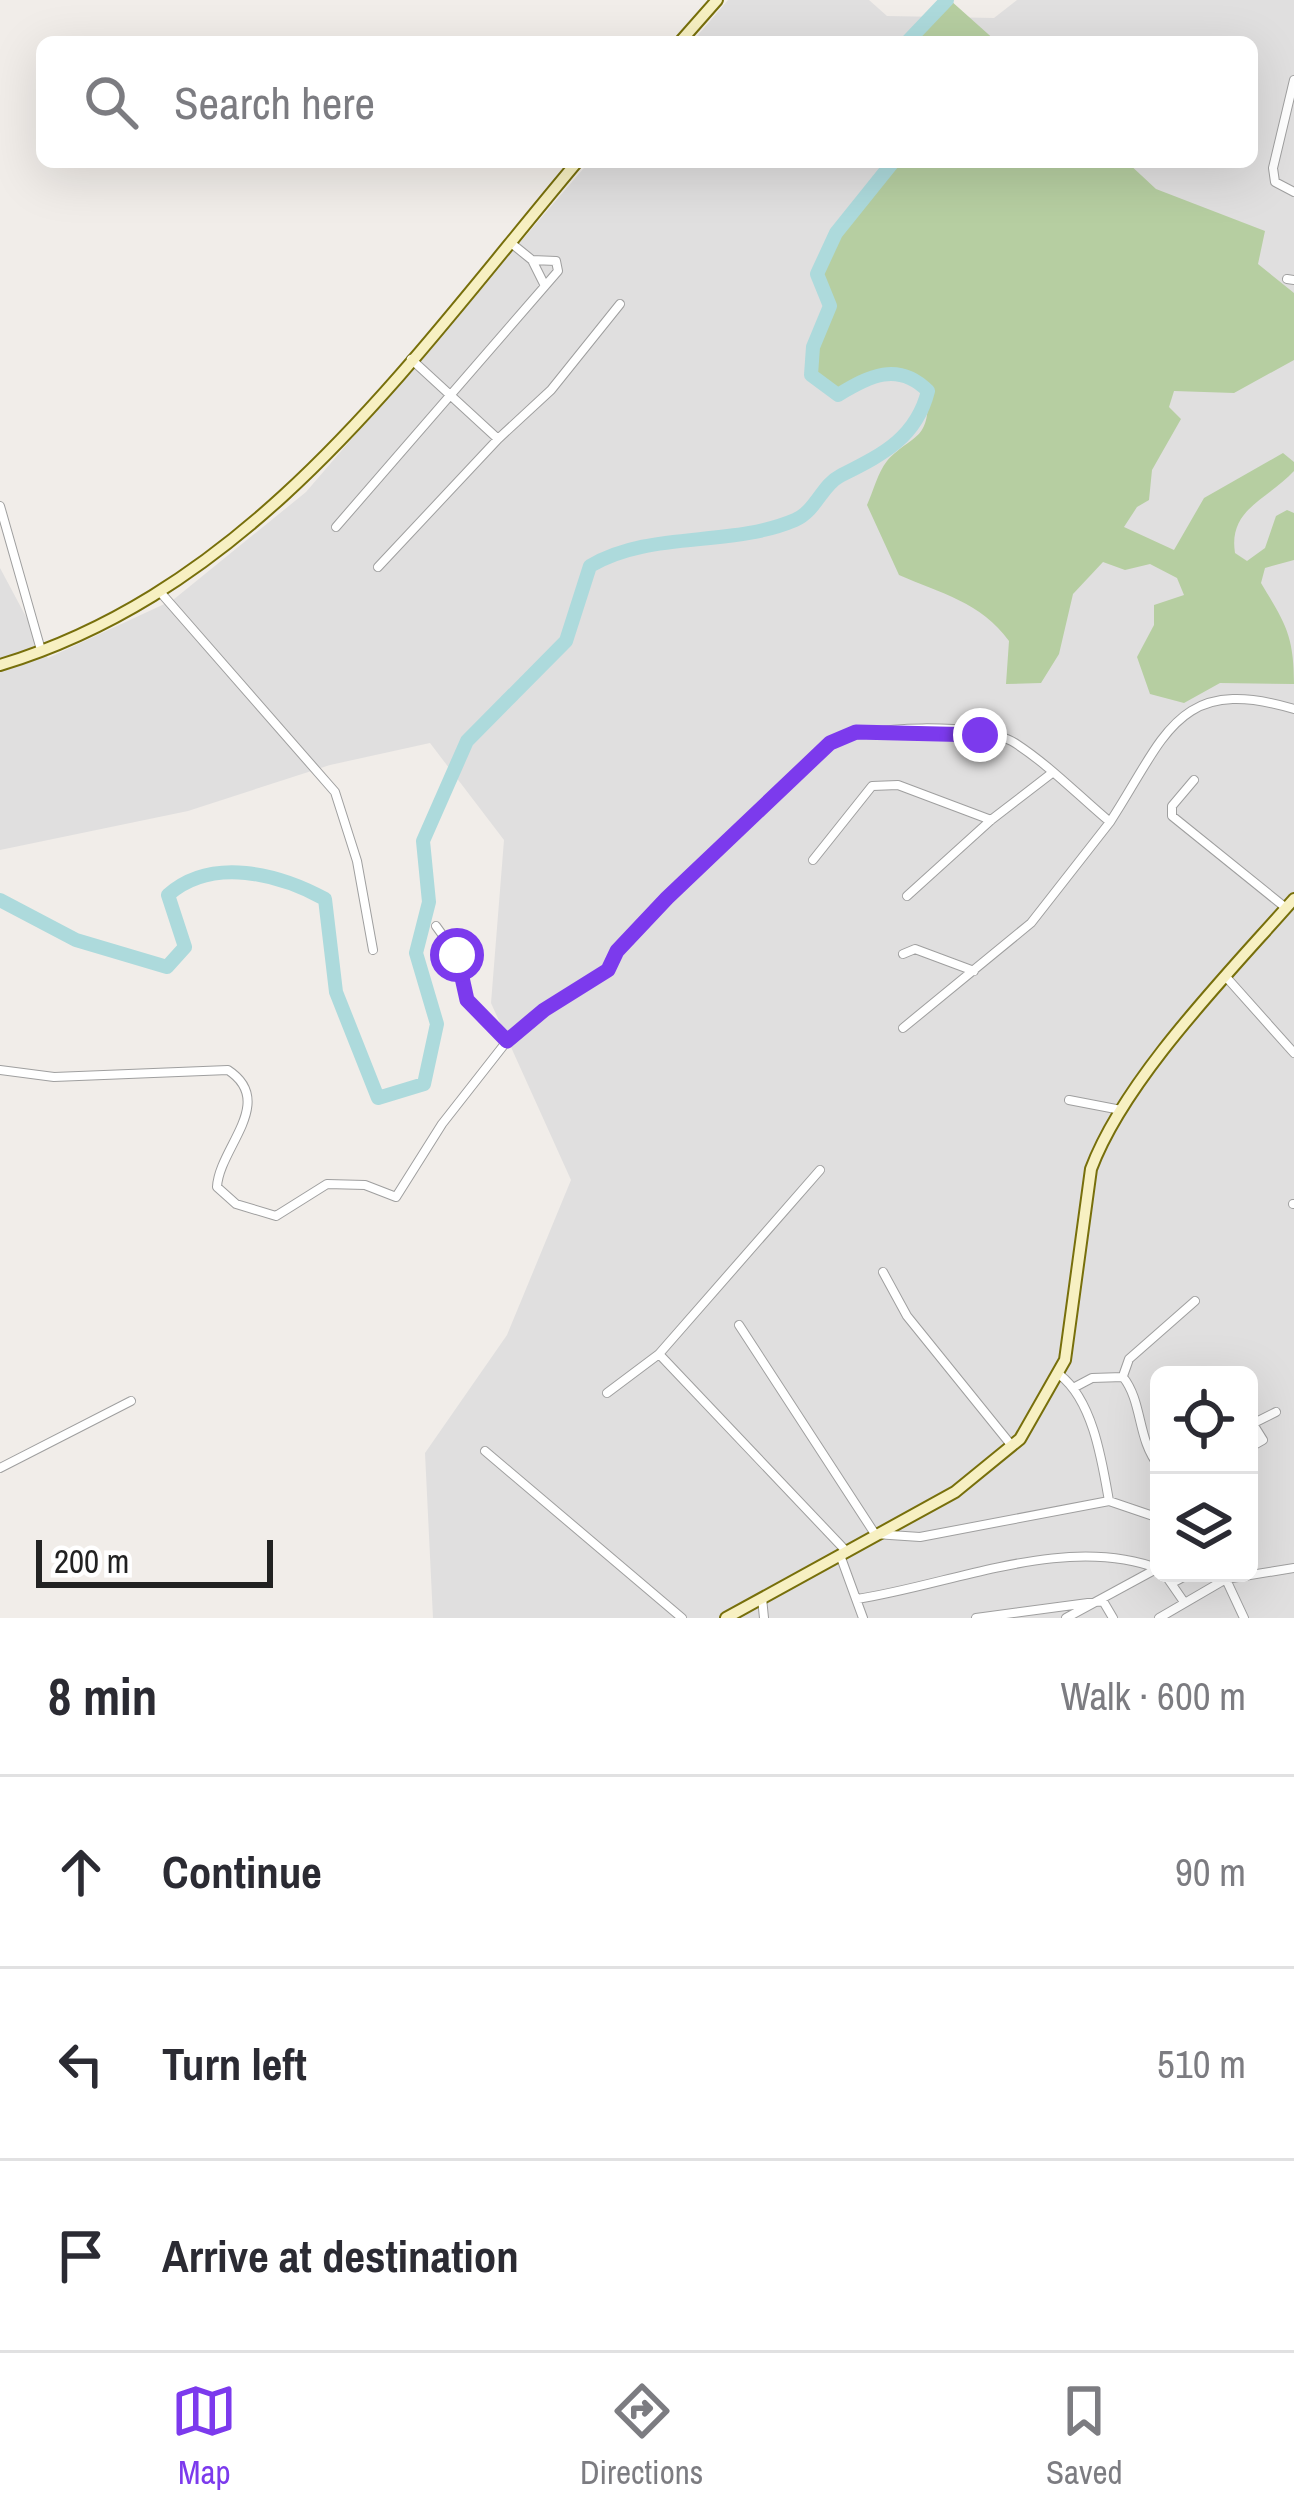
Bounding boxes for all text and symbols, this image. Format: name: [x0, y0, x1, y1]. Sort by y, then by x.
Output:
search box: [36, 36, 1258, 168]
icon: search: [78, 69, 144, 135]
text: Search here: [174, 72, 375, 133]
route end: [953, 708, 1007, 762]
route start: [430, 928, 484, 982]
map controls: [1150, 1366, 1258, 1582]
button: locate: [1150, 1366, 1258, 1474]
button: layers: [1150, 1474, 1258, 1582]
scale bar: [36, 1534, 273, 1587]
text: 200 m: [54, 1539, 129, 1583]
text: 8 min: [48, 1662, 157, 1731]
text: Walk · 600 m: [1061, 1670, 1246, 1722]
icon: ahead: [48, 1839, 114, 1905]
text: Continue: [162, 1841, 322, 1902]
text: 90 m: [1175, 1846, 1246, 1898]
icon: left: [48, 2031, 114, 2097]
text: Turn left: [162, 2033, 307, 2094]
text: 510 m: [1157, 2038, 1246, 2090]
icon: arrive: [48, 2223, 114, 2289]
text: Arrive at destination: [162, 2225, 519, 2286]
tab: Map: [171, 2378, 237, 2494]
tab: Directions: [580, 2378, 703, 2494]
tab: Saved: [1046, 2378, 1123, 2494]

